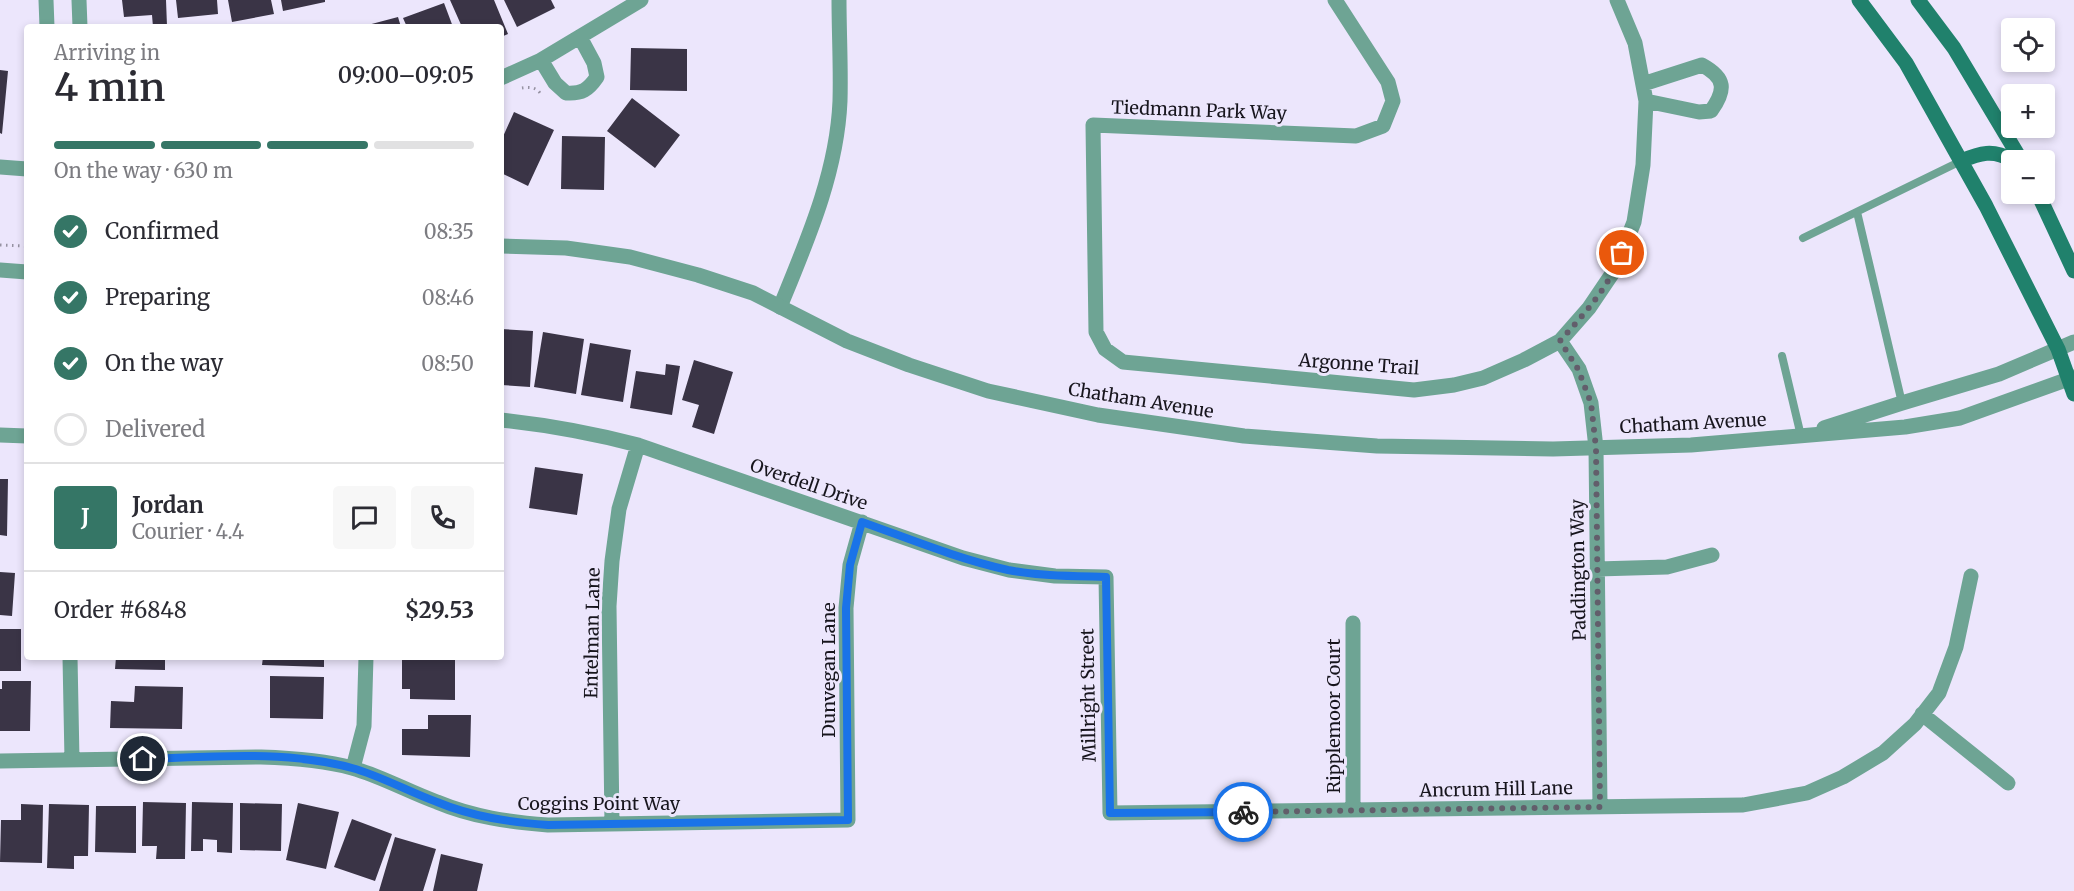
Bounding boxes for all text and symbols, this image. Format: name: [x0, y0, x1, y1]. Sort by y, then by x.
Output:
map controls: [2001, 18, 2055, 204]
button: locate: [2001, 18, 2055, 72]
text: Arriving in: [54, 40, 160, 65]
text: 09:00–09:05: [338, 61, 474, 89]
text: 4 min: [54, 63, 165, 112]
button: +: [2001, 84, 2055, 138]
street label: Tiedmann Park Way: [1111, 95, 1288, 125]
button: −: [2001, 150, 2055, 204]
text: On the way · 630 m: [54, 158, 233, 183]
icon: check: [54, 215, 87, 248]
text: Confirmed: [105, 217, 219, 245]
text: 08:35: [424, 219, 474, 244]
pin: [1596, 227, 1647, 278]
icon: bag: [1605, 236, 1638, 269]
icon: check: [54, 281, 87, 314]
text: Preparing: [105, 283, 210, 311]
text: 08:46: [422, 285, 474, 310]
icon: check: [54, 347, 87, 380]
street label: Argonne Trail: [1297, 348, 1420, 380]
text: On the way: [105, 349, 223, 377]
text: 08:50: [421, 351, 474, 376]
street label: Chatham Avenue: [1067, 377, 1215, 423]
street label: Chatham Avenue: [1619, 408, 1767, 438]
text: Delivered: [105, 415, 205, 443]
street label: Overdell Drive: [747, 453, 871, 515]
button: chat: [333, 486, 396, 549]
button: phone: [411, 486, 474, 549]
text: Jordan: [132, 491, 204, 519]
street label: Paddington Way: [1565, 498, 1591, 641]
text: J: [81, 503, 90, 531]
text: Courier · 4.4: [132, 519, 244, 544]
street label: Entelman Lane: [579, 567, 605, 699]
text: Order #6848: [54, 596, 187, 624]
text: $29.53: [405, 596, 474, 624]
street label: Dunvegan Lane: [817, 602, 840, 738]
street label: Millright Street: [1075, 628, 1101, 762]
street label: Ripplemoor Court: [1322, 639, 1345, 793]
pin: [117, 733, 168, 784]
icon: home: [126, 742, 159, 775]
street label: Ancrum Hill Lane: [1418, 776, 1573, 802]
courier: [1213, 782, 1273, 842]
street label: Coggins Point Way: [518, 792, 681, 815]
icon: bike: [1227, 796, 1260, 829]

